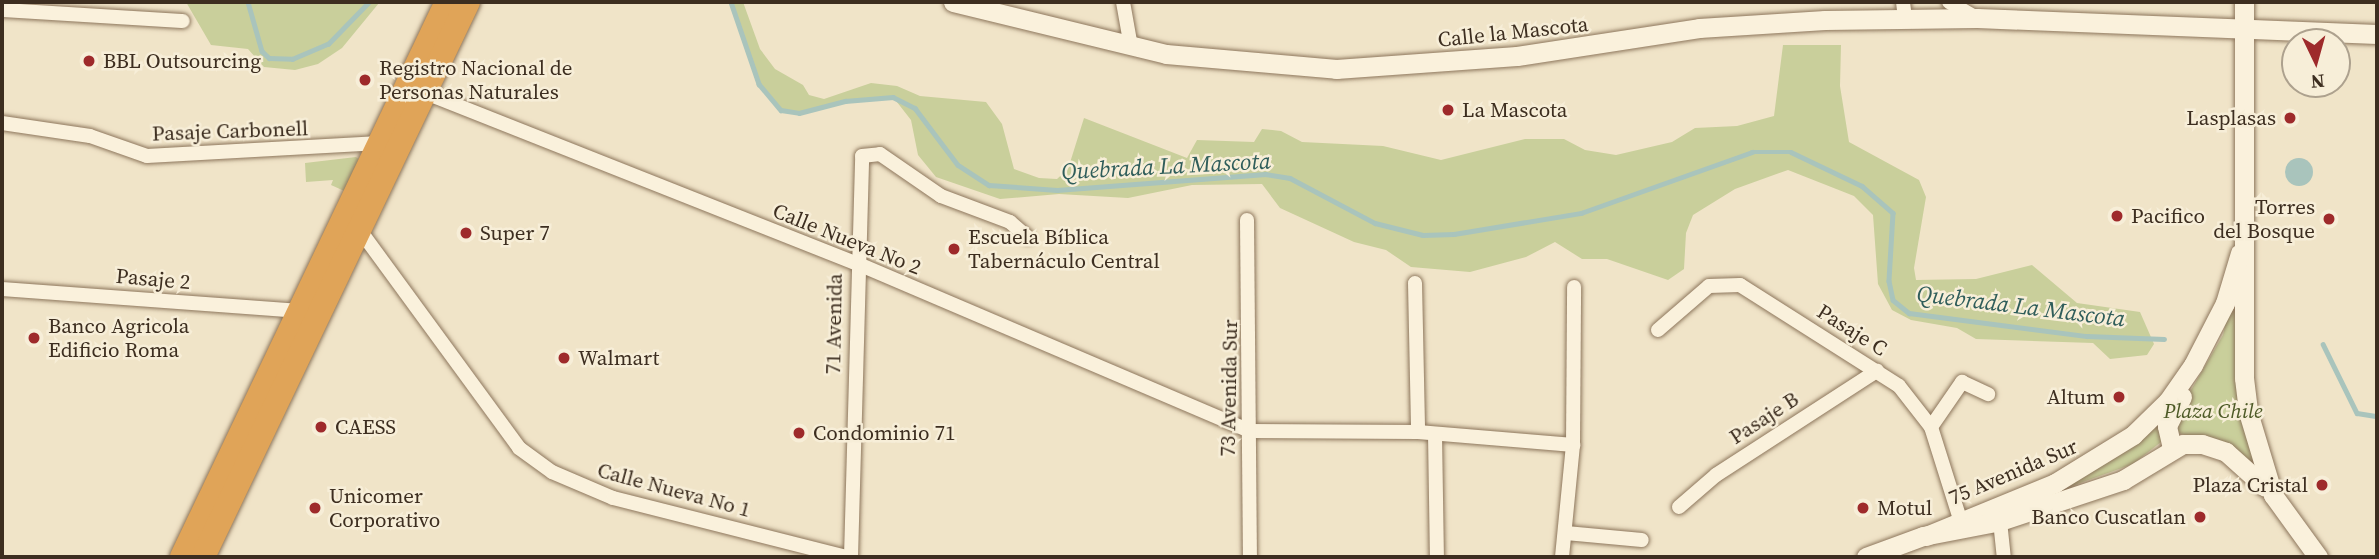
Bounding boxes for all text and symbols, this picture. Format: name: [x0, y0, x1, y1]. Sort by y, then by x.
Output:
street label: Calle la Mascota: [1437, 12, 1589, 52]
north arrow: [2281, 28, 2351, 98]
place label: BBL Outsourcing: [103, 48, 261, 74]
marker: BBL Outsourcing: [81, 53, 97, 69]
place label: Registro Nacional de Personas Naturales: [379, 55, 572, 105]
text: N: [2310, 68, 2326, 95]
marker: Registro Nacional de Personas Naturales: [357, 72, 373, 88]
place label: La Mascota: [1462, 97, 1568, 123]
marker: La Mascota: [1440, 102, 1456, 118]
place label: Lasplasas: [2186, 105, 2276, 131]
marker: Lasplasas: [2282, 110, 2298, 126]
street label: Pasaje Carbonell: [152, 116, 308, 146]
water label: Quebrada La Mascota: [1061, 147, 1271, 185]
place label: Torres del Bosque: [2213, 194, 2315, 244]
street label: Calle Nueva No 2: [769, 198, 925, 280]
place label: Pacifico: [2131, 203, 2205, 229]
marker: Pacifico: [2109, 208, 2125, 224]
marker: Torres del Bosque: [2321, 211, 2337, 227]
place label: Super 7: [480, 220, 550, 246]
place label: Escuela Bíblica Tabernáculo Central: [968, 224, 1160, 274]
marker: Super 7: [458, 225, 474, 241]
marker: Escuela Bíblica Tabernáculo Central: [946, 241, 962, 257]
street label: Pasaje 2: [115, 263, 191, 295]
street label: 71 Avenida: [821, 273, 847, 375]
water label: Quebrada La Mascota: [1915, 280, 2127, 332]
street label: Pasaje C: [1812, 299, 1892, 361]
place label: Banco Agricola Edificio Roma: [48, 313, 189, 363]
street label: 73 Avenida Sur: [1215, 319, 1243, 457]
marker: Banco Agricola Edificio Roma: [26, 330, 42, 346]
place label: Walmart: [578, 345, 659, 371]
marker: Walmart: [556, 350, 572, 366]
place label: Altum: [2047, 384, 2105, 410]
street label: Pasaje B: [1725, 386, 1803, 450]
marker: Altum: [2111, 389, 2127, 405]
park label: Plaza Chile: [2164, 398, 2262, 424]
place label: CAESS: [335, 414, 396, 440]
marker: CAESS: [313, 419, 329, 435]
place label: Condominio 71: [813, 420, 956, 446]
marker: Condominio 71: [791, 425, 807, 441]
street label: 75 Avenida Sur: [1945, 434, 2081, 510]
street label: Calle Nueva No 1: [595, 457, 753, 523]
place label: Plaza Cristal: [2192, 472, 2308, 498]
marker: Plaza Cristal: [2314, 477, 2330, 493]
place label: Unicomer Corporativo: [329, 483, 440, 533]
place label: Motul: [1877, 495, 1932, 521]
marker: Unicomer Corporativo: [307, 500, 323, 516]
marker: Motul: [1855, 500, 1871, 516]
place label: Banco Cuscatlan: [2031, 504, 2186, 530]
marker: Banco Cuscatlan: [2192, 509, 2208, 525]

